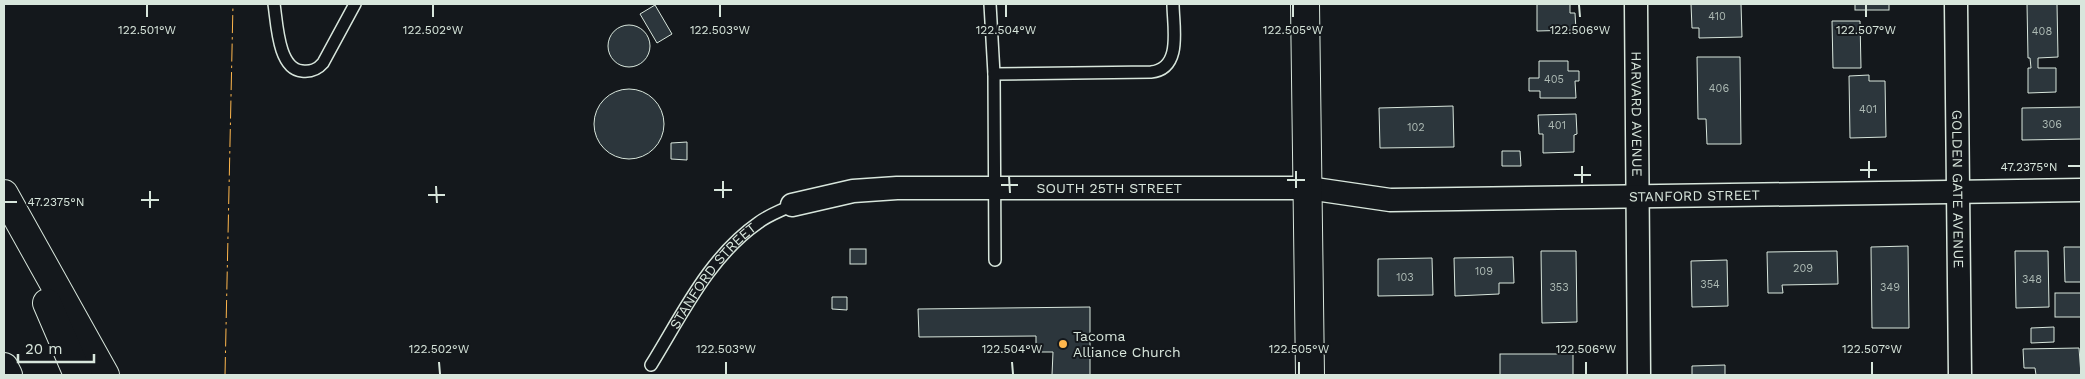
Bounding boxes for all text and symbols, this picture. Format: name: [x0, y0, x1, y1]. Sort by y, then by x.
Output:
house number: 410: [1708, 10, 1726, 23]
text: 122.501°W: [118, 23, 176, 37]
text: 122.502°W: [403, 23, 464, 37]
text: 122.503°W: [690, 23, 751, 37]
text: 122.504°W: [976, 23, 1037, 37]
text: 122.505°W: [1263, 23, 1324, 37]
text: 122.506°W: [1550, 23, 1611, 37]
text: 122.507°W: [1836, 23, 1896, 37]
house number: 408: [2032, 25, 2052, 38]
street label: HARVARD AVENUE: [1628, 51, 1645, 177]
house number: 405: [1544, 73, 1564, 86]
house number: 406: [1709, 82, 1729, 95]
house number: 401: [1859, 103, 1877, 116]
street label: GOLDEN GATE AVENUE: [1949, 110, 1967, 268]
house number: 306: [2042, 118, 2062, 131]
house number: 401: [1548, 119, 1566, 132]
house number: 102: [1407, 121, 1425, 134]
text: 47.2375°N: [2000, 160, 2058, 174]
street label: SOUTH 25TH STREET: [1037, 180, 1183, 196]
street label: STANFORD STREET: [1629, 187, 1761, 205]
text: 47.2375°N: [27, 195, 85, 209]
street label: STANFORD STREET: [666, 219, 759, 332]
house number: 209: [1793, 262, 1813, 275]
house number: 109: [1475, 265, 1493, 278]
house number: 103: [1396, 271, 1414, 284]
house number: 348: [2022, 273, 2042, 286]
house number: 354: [1700, 278, 1720, 291]
house number: 353: [1549, 281, 1569, 294]
house number: 349: [1880, 281, 1900, 294]
place label: Tacoma Alliance Church: [1073, 328, 1181, 360]
scale bar: [18, 332, 94, 364]
marker: Tacoma Alliance Church: [1057, 338, 1069, 350]
text: 20 m: [25, 340, 63, 358]
text: 122.502°W: [409, 342, 470, 356]
text: 122.503°W: [696, 342, 757, 356]
text: 122.504°W: [982, 342, 1043, 356]
text: 122.505°W: [1269, 342, 1330, 356]
text: 122.506°W: [1556, 342, 1617, 356]
text: 122.507°W: [1842, 342, 1902, 356]

